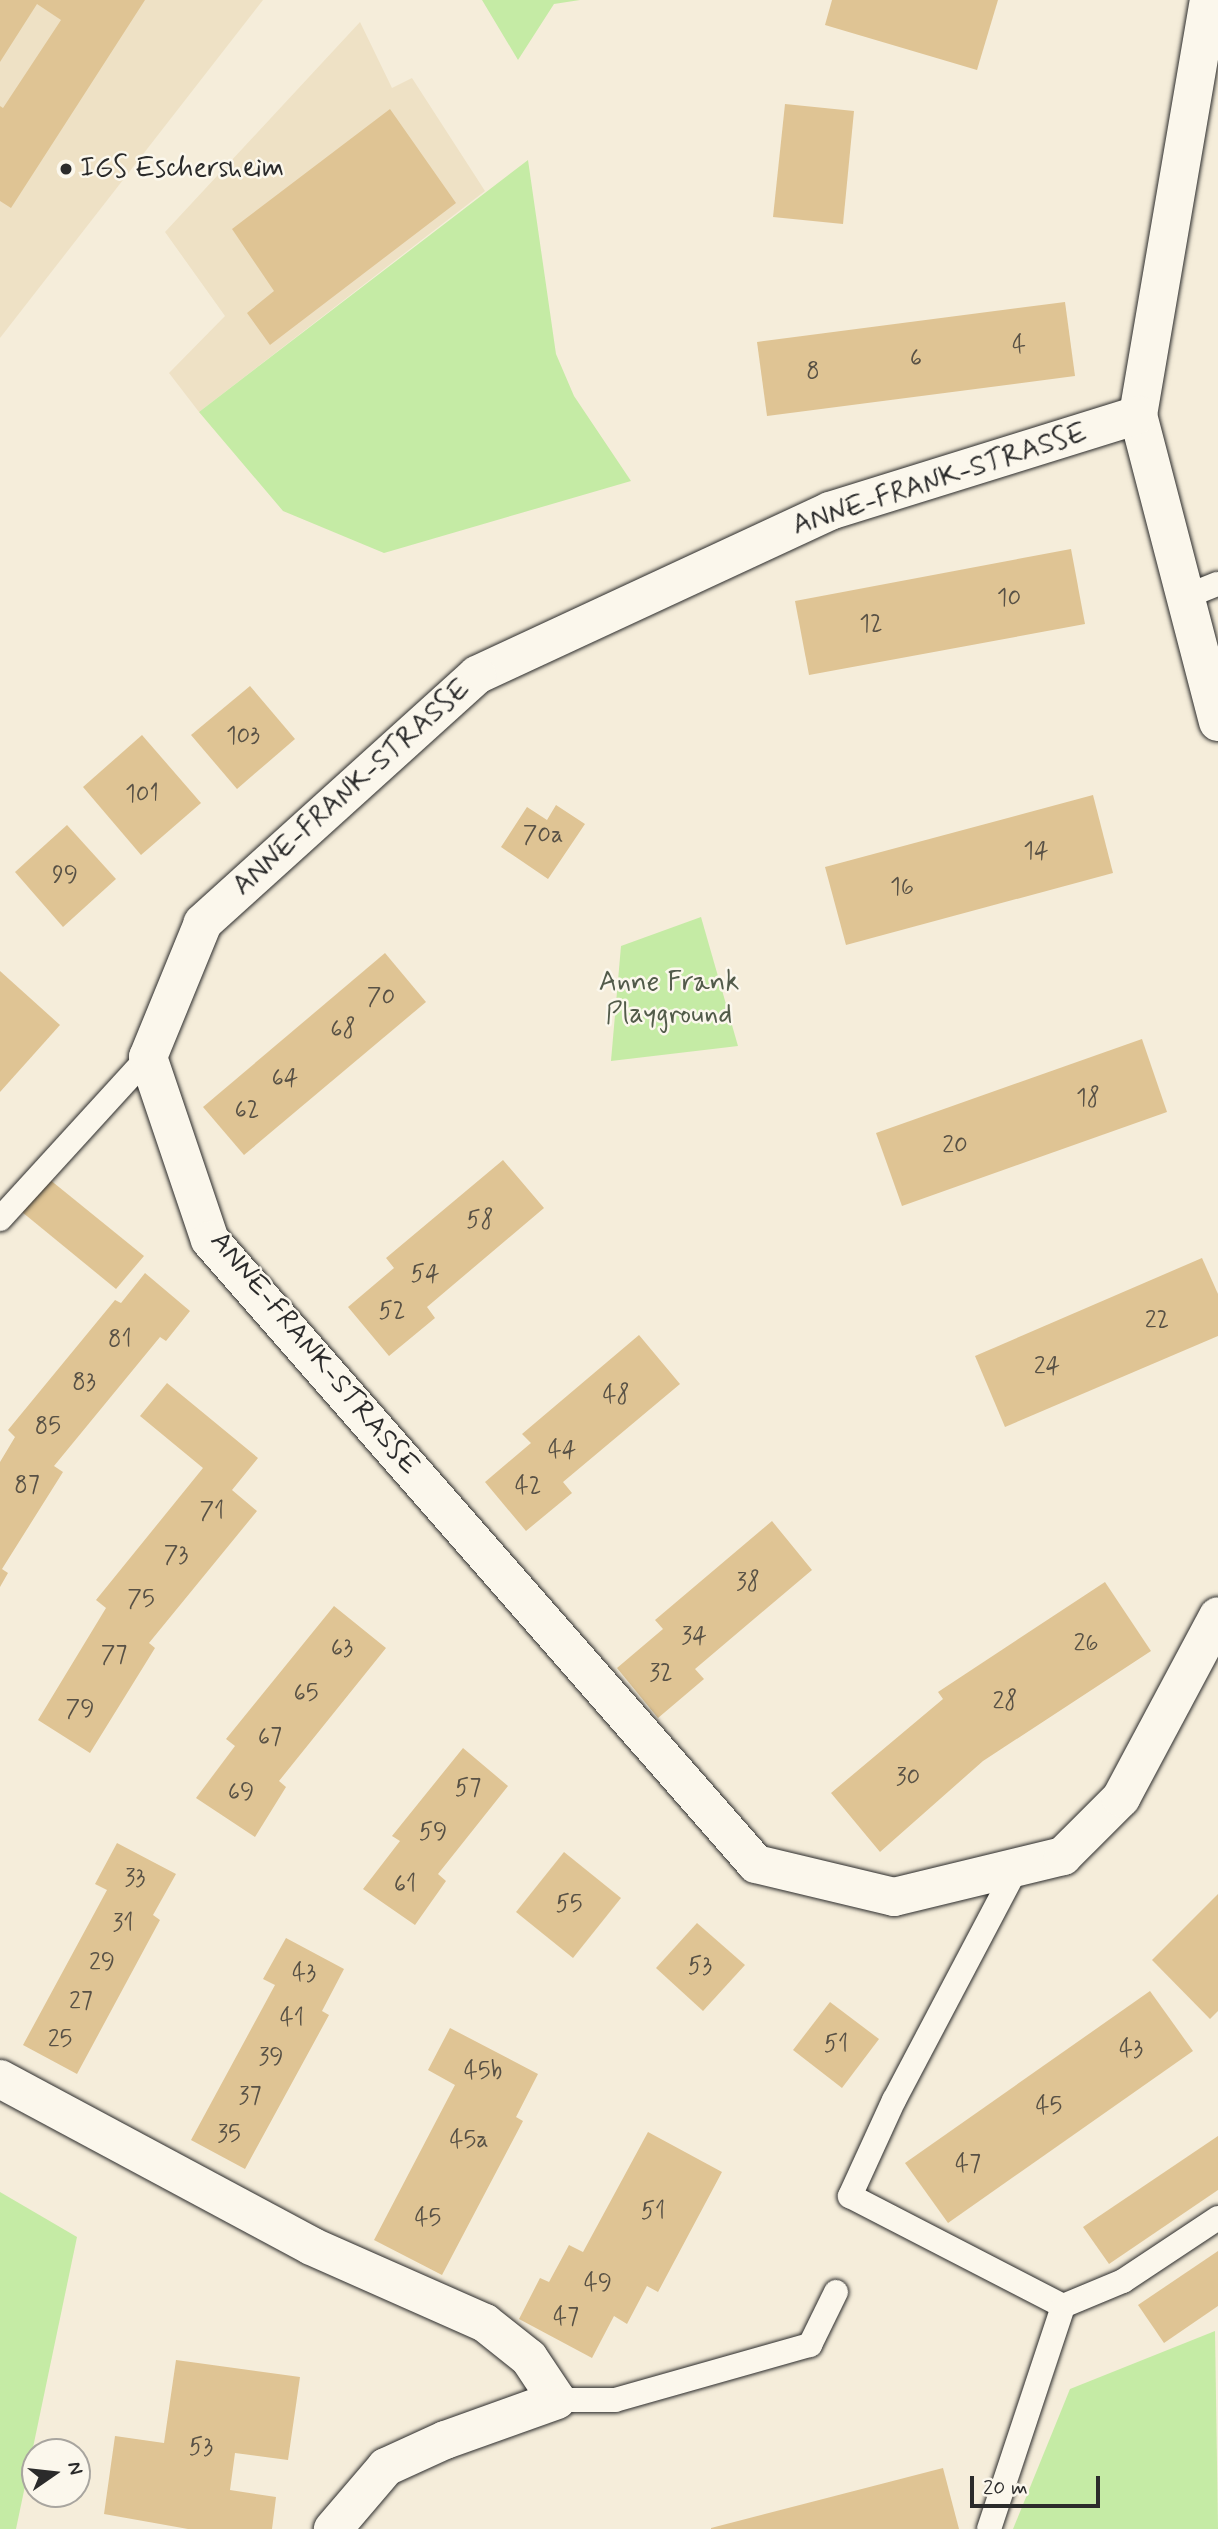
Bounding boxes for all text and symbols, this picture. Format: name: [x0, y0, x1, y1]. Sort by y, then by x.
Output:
place label: IGS Eschersheim: [80, 152, 282, 186]
marker: IGS Eschersheim: [58, 161, 74, 177]
house number: 4: [1012, 332, 1026, 360]
house number: 6: [910, 345, 922, 373]
house number: 8: [806, 358, 820, 386]
street label: ANNE-FRANK-STRASSE: [789, 416, 1091, 544]
house number: 10: [997, 585, 1021, 613]
house number: 12: [859, 611, 883, 639]
street label: ANNE-FRANK-STRASSE: [226, 673, 478, 903]
house number: 103: [226, 723, 260, 751]
house number: 101: [125, 781, 159, 809]
house number: 70a: [523, 822, 563, 850]
house number: 14: [1023, 838, 1049, 866]
house number: 99: [52, 862, 78, 890]
house number: 16: [890, 874, 914, 902]
park label: Anne Frank Playground: [596, 966, 742, 1032]
house number: 70: [367, 984, 395, 1012]
house number: 68: [330, 1016, 356, 1044]
house number: 64: [272, 1065, 298, 1093]
house number: 18: [1076, 1085, 1100, 1113]
house number: 62: [235, 1097, 259, 1125]
house number: 20: [942, 1132, 968, 1160]
house number: 58: [466, 1207, 494, 1235]
street label: ANNE-FRANK-STRASSE: [202, 1225, 426, 1483]
house number: 54: [411, 1261, 439, 1289]
house number: 52: [378, 1298, 406, 1326]
house number: 22: [1145, 1307, 1169, 1335]
house number: 81: [108, 1326, 132, 1354]
house number: 24: [1034, 1353, 1060, 1381]
house number: 83: [72, 1369, 96, 1397]
house number: 48: [602, 1382, 630, 1410]
house number: 85: [35, 1413, 61, 1441]
house number: 44: [548, 1437, 576, 1465]
house number: 87: [14, 1472, 40, 1500]
house number: 42: [515, 1473, 541, 1501]
house number: 71: [200, 1498, 224, 1526]
house number: 73: [164, 1542, 188, 1570]
house number: 38: [736, 1569, 760, 1597]
house number: 75: [127, 1586, 155, 1614]
house number: 34: [681, 1623, 707, 1651]
house number: 26: [1073, 1630, 1099, 1658]
house number: 63: [331, 1635, 353, 1663]
house number: 77: [101, 1642, 127, 1670]
house number: 32: [649, 1660, 673, 1688]
house number: 65: [293, 1680, 319, 1708]
house number: 28: [993, 1688, 1017, 1716]
house number: 79: [66, 1696, 94, 1724]
house number: 67: [258, 1724, 282, 1752]
house number: 30: [896, 1764, 920, 1792]
house number: 57: [455, 1775, 481, 1803]
house number: 69: [228, 1779, 254, 1807]
house number: 59: [419, 1819, 447, 1847]
house number: 33: [125, 1865, 145, 1893]
house number: 61: [394, 1871, 416, 1899]
house number: 55: [555, 1891, 583, 1919]
house number: 31: [112, 1910, 134, 1938]
house number: 29: [89, 1949, 115, 1977]
house number: 53: [688, 1953, 712, 1981]
house number: 43: [292, 1960, 316, 1988]
house number: 27: [69, 1988, 93, 2016]
house number: 41: [280, 2005, 304, 2033]
house number: 25: [48, 2026, 72, 2054]
house number: 51: [824, 2031, 848, 2059]
house number: 43: [1119, 2036, 1143, 2064]
house number: 39: [258, 2044, 284, 2072]
house number: 45b: [464, 2058, 502, 2086]
house number: 37: [239, 2083, 261, 2111]
house number: 45: [1036, 2093, 1062, 2121]
house number: 35: [217, 2121, 241, 2149]
house number: 45a: [449, 2127, 489, 2155]
house number: 47: [955, 2151, 981, 2179]
house number: 51: [641, 2198, 665, 2226]
house number: 45: [415, 2205, 441, 2233]
house number: 49: [584, 2270, 612, 2298]
house number: 47: [553, 2304, 579, 2332]
house number: 53: [189, 2434, 213, 2462]
north arrow: [21, 2438, 91, 2508]
text: N: [61, 2459, 89, 2477]
scale bar: [973, 2462, 1102, 2506]
text: 20 m: [983, 2474, 1028, 2502]

